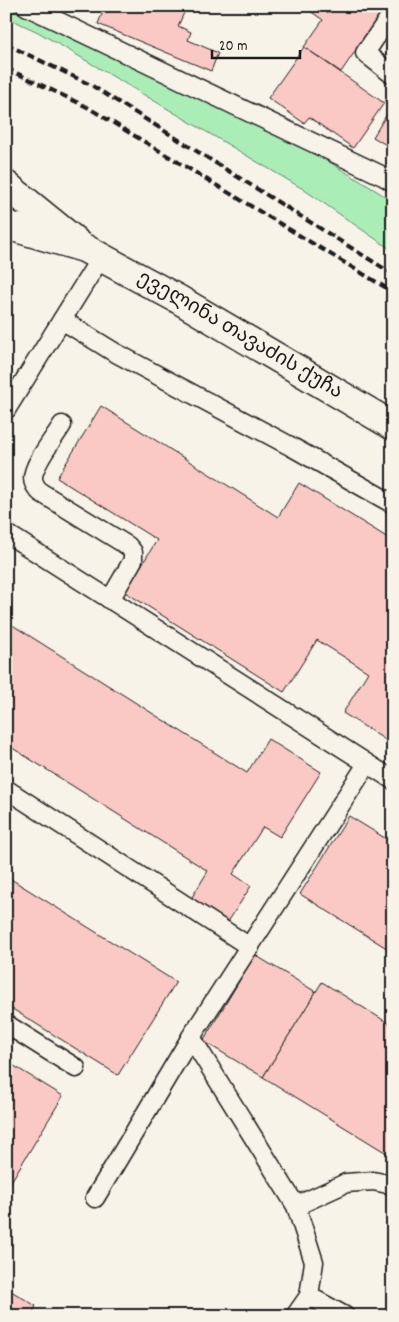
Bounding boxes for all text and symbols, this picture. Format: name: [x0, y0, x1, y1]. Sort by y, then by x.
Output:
scale bar: [212, 28, 299, 60]
text: 20 m: [219, 36, 247, 58]
street label: ეველინა თავაძის ქუჩა: [132, 265, 347, 407]

